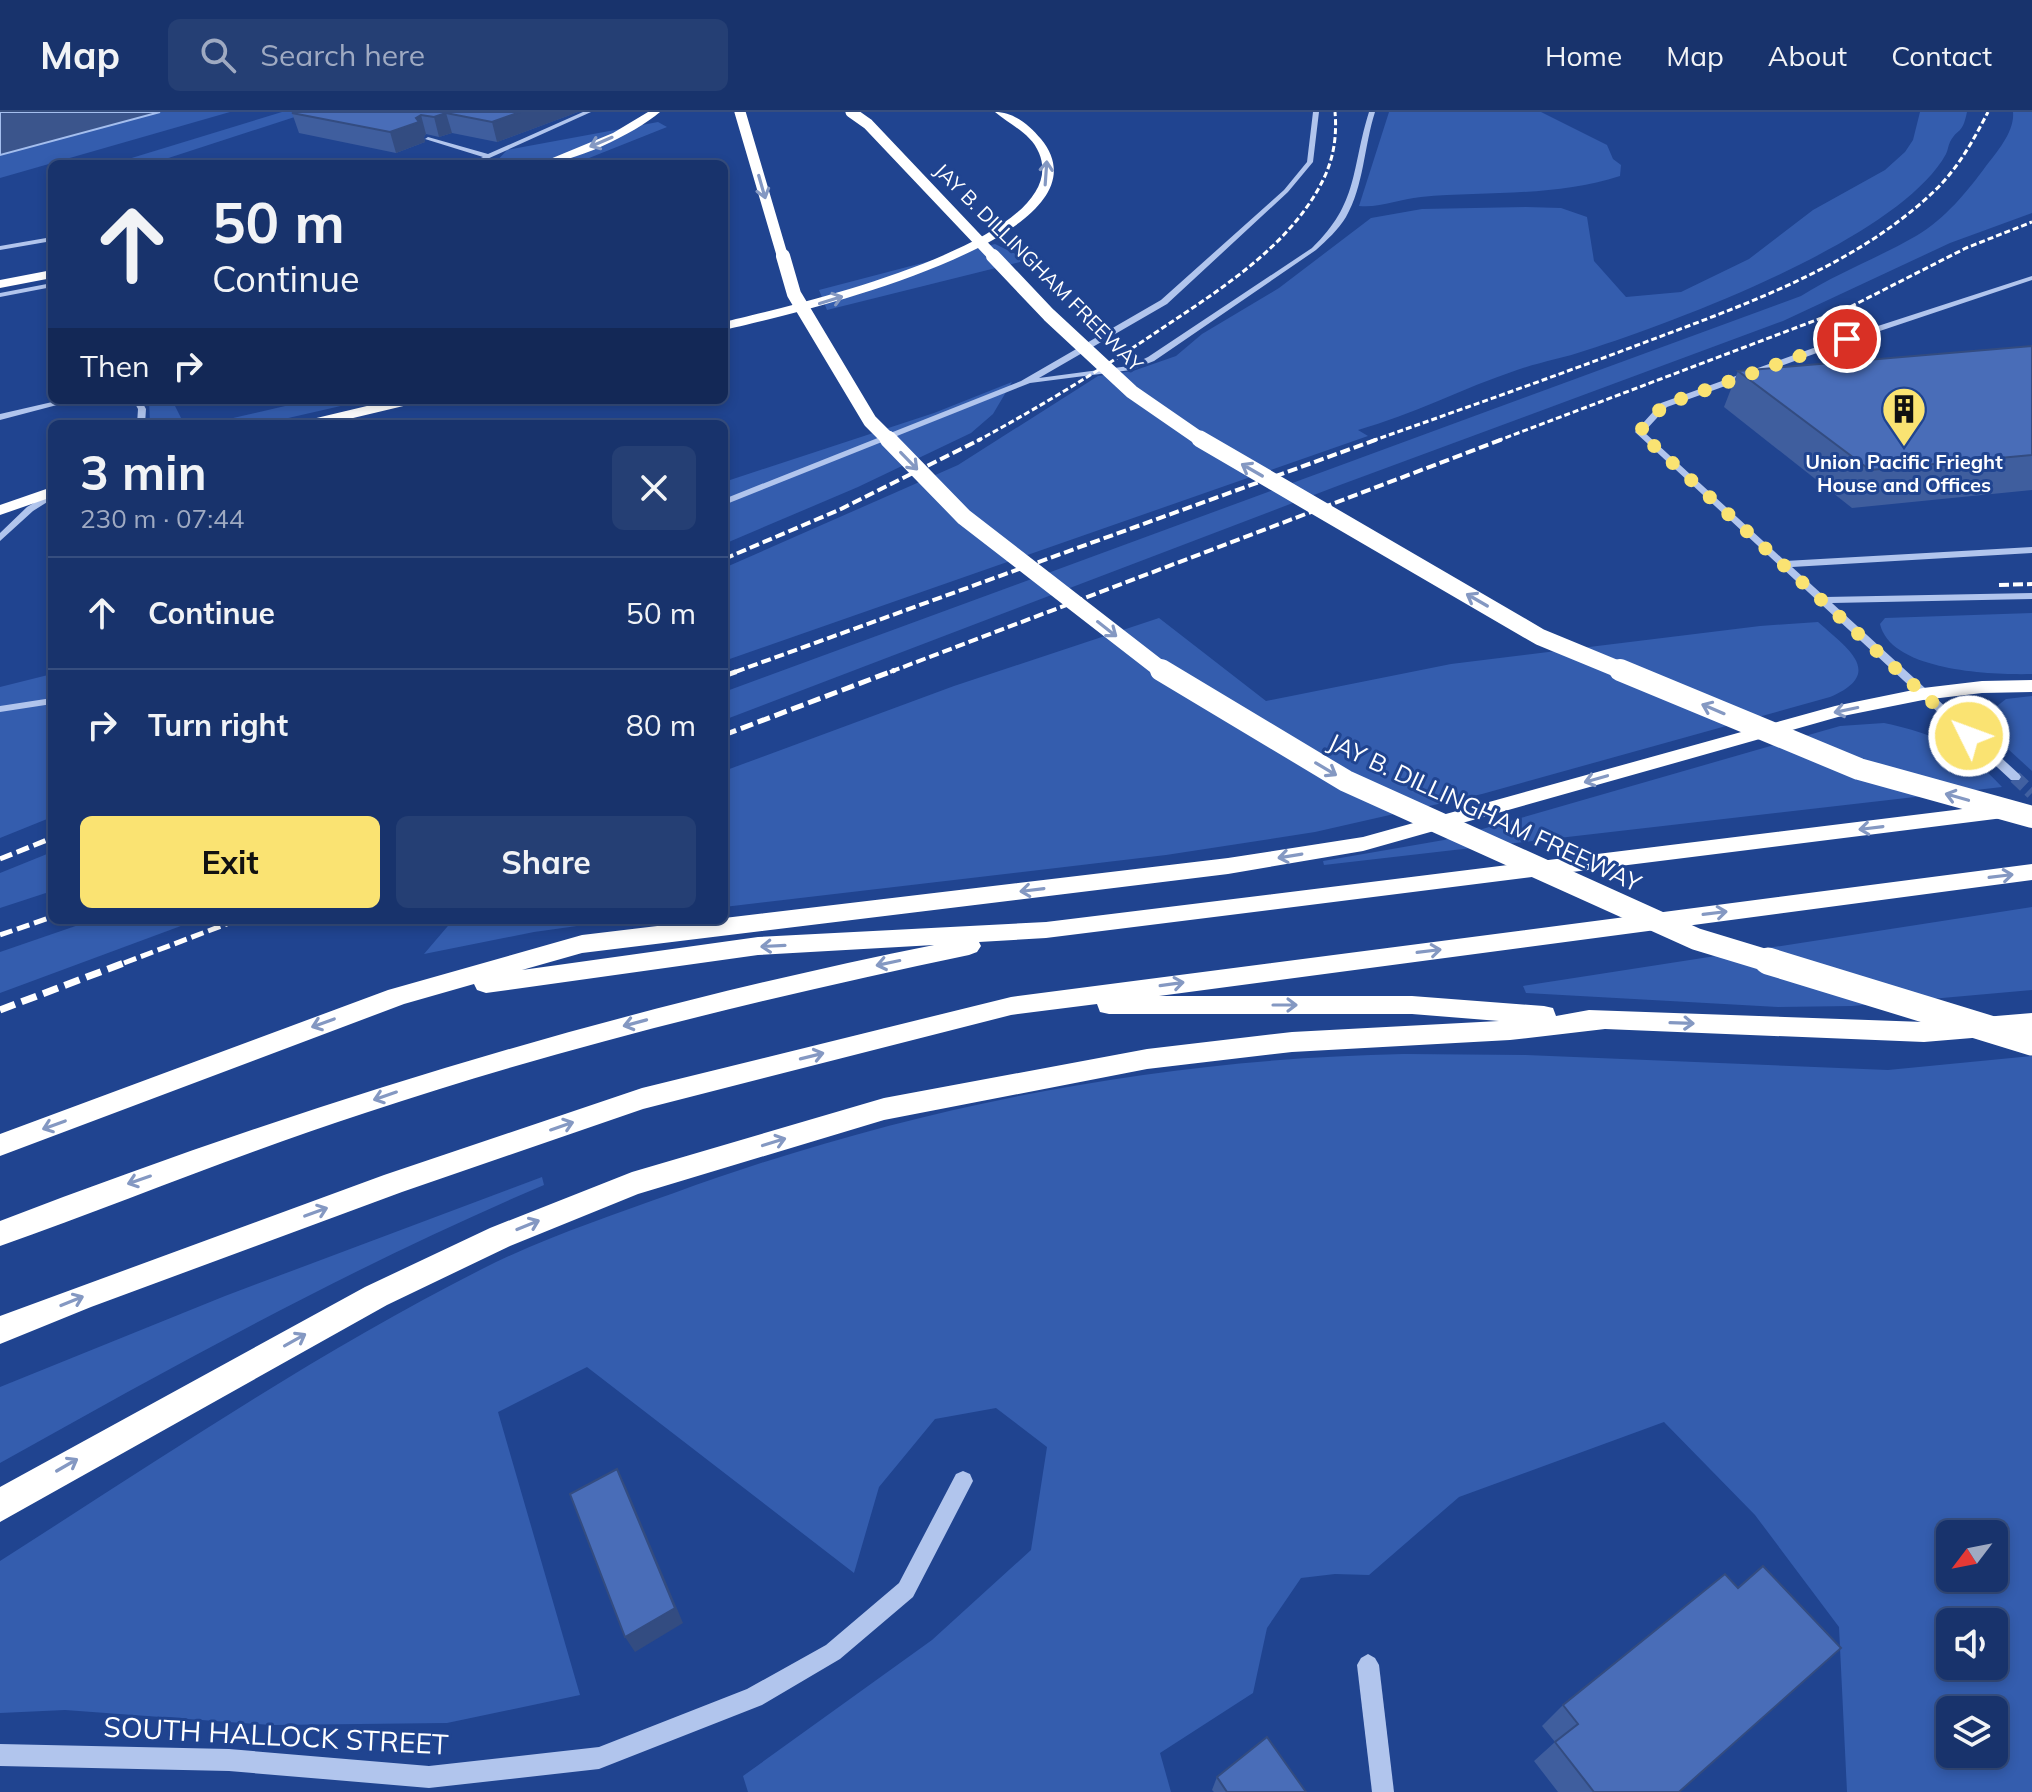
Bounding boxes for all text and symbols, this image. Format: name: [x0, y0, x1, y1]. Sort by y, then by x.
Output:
search box: [168, 19, 728, 91]
text: Map: [40, 31, 120, 79]
icon: search: [196, 33, 240, 77]
text: Search here: [260, 36, 425, 74]
text: Home: [1545, 38, 1622, 73]
text: Map: [1666, 38, 1724, 73]
text: About: [1768, 38, 1847, 73]
text: Contact: [1891, 38, 1992, 73]
one-way arrow: [589, 136, 614, 151]
street label: JAY B. DILLINGHAM FREEWAY: [929, 157, 1149, 377]
one-way arrow: [1039, 161, 1054, 187]
one-way arrow: [755, 173, 770, 199]
text: 50 m: [212, 187, 345, 257]
icon: ahead: [80, 192, 184, 296]
text: Continue: [212, 256, 360, 301]
one-way arrow: [818, 292, 844, 307]
pin: [1813, 305, 1881, 373]
icon: arrive: [1825, 317, 1869, 361]
icon: right: [166, 344, 210, 388]
text: Then: [80, 347, 150, 385]
building icon: Union Pacific Frieght House and Offices: [1880, 385, 1928, 448]
text: 3 min: [80, 442, 207, 502]
button: close: [612, 446, 696, 530]
place label: Union Pacific Frieght House and Offices: [1805, 449, 2003, 497]
one-way arrow: [900, 451, 919, 471]
one-way arrow: [1240, 462, 1264, 477]
text: 230 m · 07:44: [80, 502, 244, 535]
icon: ahead: [80, 591, 124, 635]
one-way arrow: [1466, 592, 1489, 608]
text: Continue: [148, 594, 275, 632]
text: 50 m: [626, 594, 696, 632]
one-way arrow: [1096, 621, 1117, 638]
position arrow: [1927, 694, 2011, 778]
one-way arrow: [1701, 700, 1726, 715]
icon: right: [80, 703, 124, 747]
one-way arrow: [1834, 703, 1860, 718]
text: Turn right: [148, 706, 288, 744]
text: 80 m: [626, 706, 696, 744]
street label: JAY B. DILLINGHAM FREEWAY: [1324, 726, 1647, 898]
one-way arrow: [1314, 761, 1337, 777]
one-way arrow: [1583, 772, 1609, 787]
one-way arrow: [1944, 788, 1970, 803]
button: Exit: [80, 816, 380, 908]
button: Share: [396, 816, 696, 908]
one-way arrow: [1858, 820, 1885, 835]
one-way arrow: [1277, 849, 1303, 864]
one-way arrow: [1987, 868, 2013, 883]
one-way arrow: [1020, 883, 1045, 898]
one-way arrow: [1701, 906, 1728, 921]
one-way arrow: [760, 938, 786, 953]
one-way arrow: [1416, 943, 1441, 958]
one-way arrow: [875, 957, 901, 972]
one-way arrow: [1158, 977, 1184, 992]
one-way arrow: [1271, 997, 1298, 1013]
one-way arrow: [1668, 1015, 1695, 1030]
one-way arrow: [311, 1016, 336, 1031]
one-way arrow: [622, 1017, 648, 1032]
one-way arrow: [799, 1048, 825, 1063]
one-way arrow: [373, 1090, 398, 1105]
one-way arrow: [549, 1118, 574, 1133]
one-way arrow: [42, 1119, 67, 1133]
one-way arrow: [761, 1134, 787, 1149]
one-way arrow: [127, 1173, 152, 1188]
one-way arrow: [304, 1203, 329, 1218]
one-way arrow: [515, 1217, 540, 1232]
one-way arrow: [59, 1293, 84, 1307]
one-way arrow: [283, 1332, 307, 1348]
one-way arrow: [55, 1457, 79, 1472]
north arrow: [1936, 1520, 2008, 1592]
map controls: [1936, 1520, 2008, 1768]
button: sound: [1936, 1608, 2008, 1680]
button: layers: [1936, 1696, 2008, 1768]
street label: SOUTH HALLOCK STREET: [103, 1708, 449, 1762]

